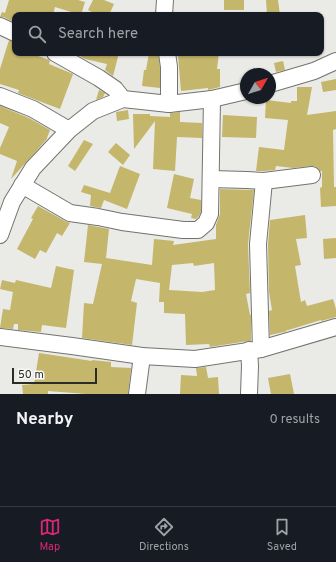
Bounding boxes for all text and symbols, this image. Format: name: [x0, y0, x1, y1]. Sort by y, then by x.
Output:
search box: [12, 12, 324, 56]
icon: search: [26, 23, 48, 45]
text: Search here: [58, 25, 138, 44]
north arrow: [240, 68, 276, 104]
scale bar: [12, 366, 97, 385]
text: 50 m: [18, 368, 44, 382]
text: Nearby: [16, 409, 73, 431]
text: 0 results: [269, 412, 320, 428]
tab: Map: [39, 516, 61, 554]
tab: Directions: [139, 516, 189, 554]
tab: Saved: [267, 516, 297, 554]

